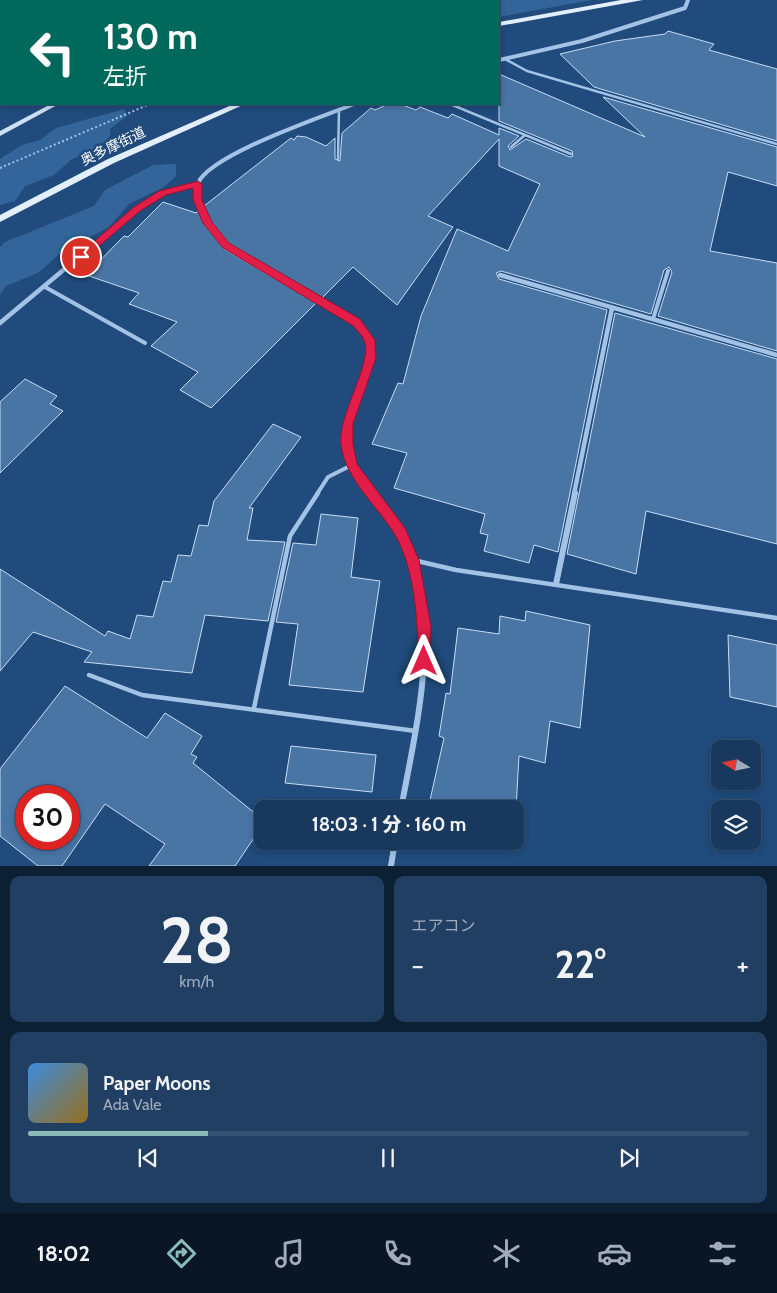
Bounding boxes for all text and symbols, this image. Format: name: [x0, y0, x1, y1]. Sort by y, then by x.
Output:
text: 130 m: [103, 15, 198, 58]
icon: left: [20, 20, 85, 85]
text: 左折: [103, 63, 147, 90]
street label: 奥多摩街道: [78, 123, 148, 169]
pin: [60, 236, 102, 278]
icon: arrive: [67, 243, 95, 271]
position arrow: [397, 634, 449, 686]
north arrow: [711, 740, 761, 790]
map controls: [711, 740, 761, 850]
speed limit sign: 30: [15, 785, 80, 850]
button: layers: [711, 800, 761, 850]
text: 18:03 · 1 分 · 160 m: [312, 813, 466, 836]
text: 28: [160, 900, 234, 979]
text: エアコン: [412, 916, 476, 935]
text: 22°: [555, 941, 606, 988]
text: −: [412, 948, 424, 982]
text: +: [737, 948, 749, 982]
text: km/h: [179, 972, 214, 991]
text: Paper Moons: [103, 1072, 211, 1095]
text: Ada Vale: [103, 1095, 162, 1114]
icon: previous: [134, 1144, 162, 1172]
icon: pause: [374, 1144, 402, 1172]
icon: next: [615, 1144, 643, 1172]
icon: directions: [164, 1236, 199, 1271]
icon: music: [272, 1236, 307, 1271]
icon: phone: [380, 1236, 415, 1271]
icon: climate: [489, 1236, 524, 1271]
icon: car: [597, 1236, 632, 1271]
icon: filters: [705, 1236, 740, 1271]
text: 18:02: [37, 1240, 90, 1267]

